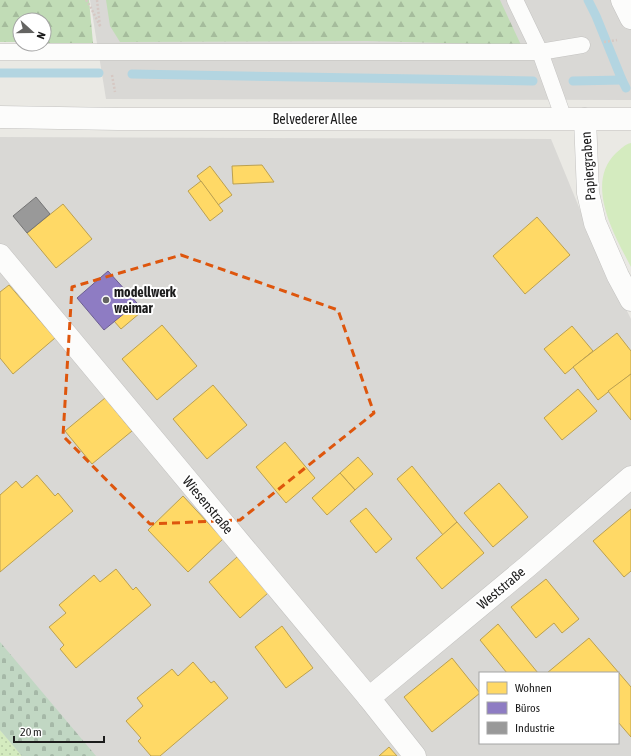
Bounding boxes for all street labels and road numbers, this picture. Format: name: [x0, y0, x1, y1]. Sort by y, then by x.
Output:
street label: Belvederer Allee: [273, 111, 357, 127]
street label: Papiergraben: [578, 131, 598, 201]
street label: Wiesenstraße: [179, 473, 237, 537]
street label: Weststraße: [474, 563, 528, 613]

